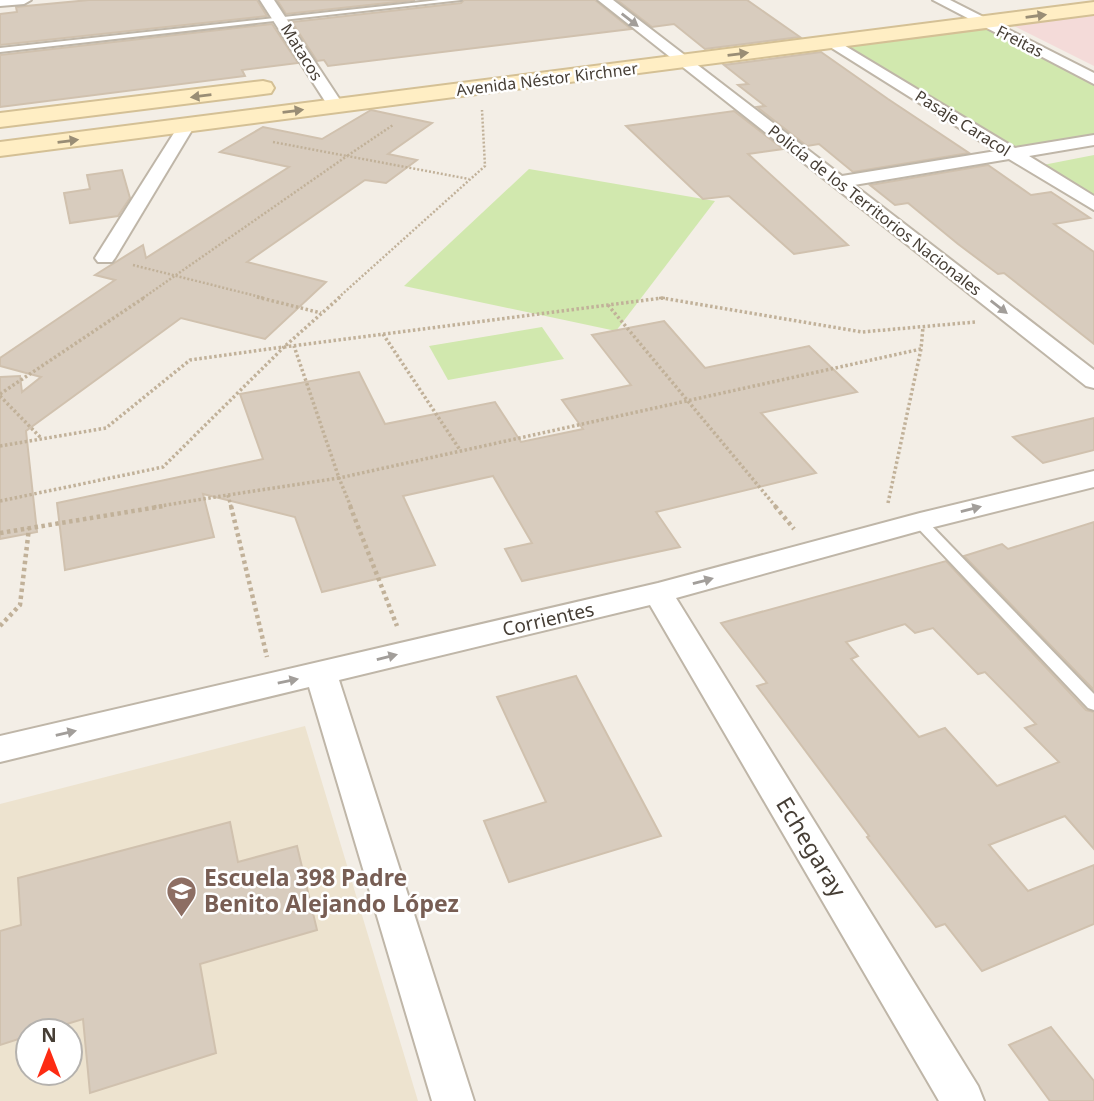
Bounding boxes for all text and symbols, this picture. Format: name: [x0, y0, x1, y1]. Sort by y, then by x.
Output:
one-way arrow: [1025, 10, 1047, 21]
one-way arrow: [621, 12, 639, 26]
street label: Matacos: [276, 19, 328, 85]
street label: Freitas: [993, 20, 1047, 62]
one-way arrow: [727, 49, 749, 60]
street label: Avenida Néstor Kirchner: [455, 57, 639, 101]
street label: Pasaje Caracol: [911, 85, 1015, 161]
one-way arrow: [190, 90, 212, 101]
one-way arrow: [282, 106, 304, 117]
street label: Policía de los Territorios Nacionales: [764, 120, 986, 300]
one-way arrow: [57, 135, 79, 146]
one-way arrow: [990, 299, 1008, 313]
one-way arrow: [960, 503, 982, 514]
one-way arrow: [693, 575, 714, 585]
street label: Corrientes: [500, 596, 596, 642]
one-way arrow: [376, 651, 398, 662]
one-way arrow: [277, 675, 299, 686]
one-way arrow: [55, 727, 77, 738]
street label: Echegaray: [769, 790, 854, 903]
place label: Escuela 398 Padre Benito Alejando López: [204, 861, 459, 919]
school or university icon: Escuela 398 Padre Benito Alejando López: [164, 874, 198, 918]
north arrow: [14, 1017, 84, 1087]
text: N: [41, 1022, 57, 1048]

